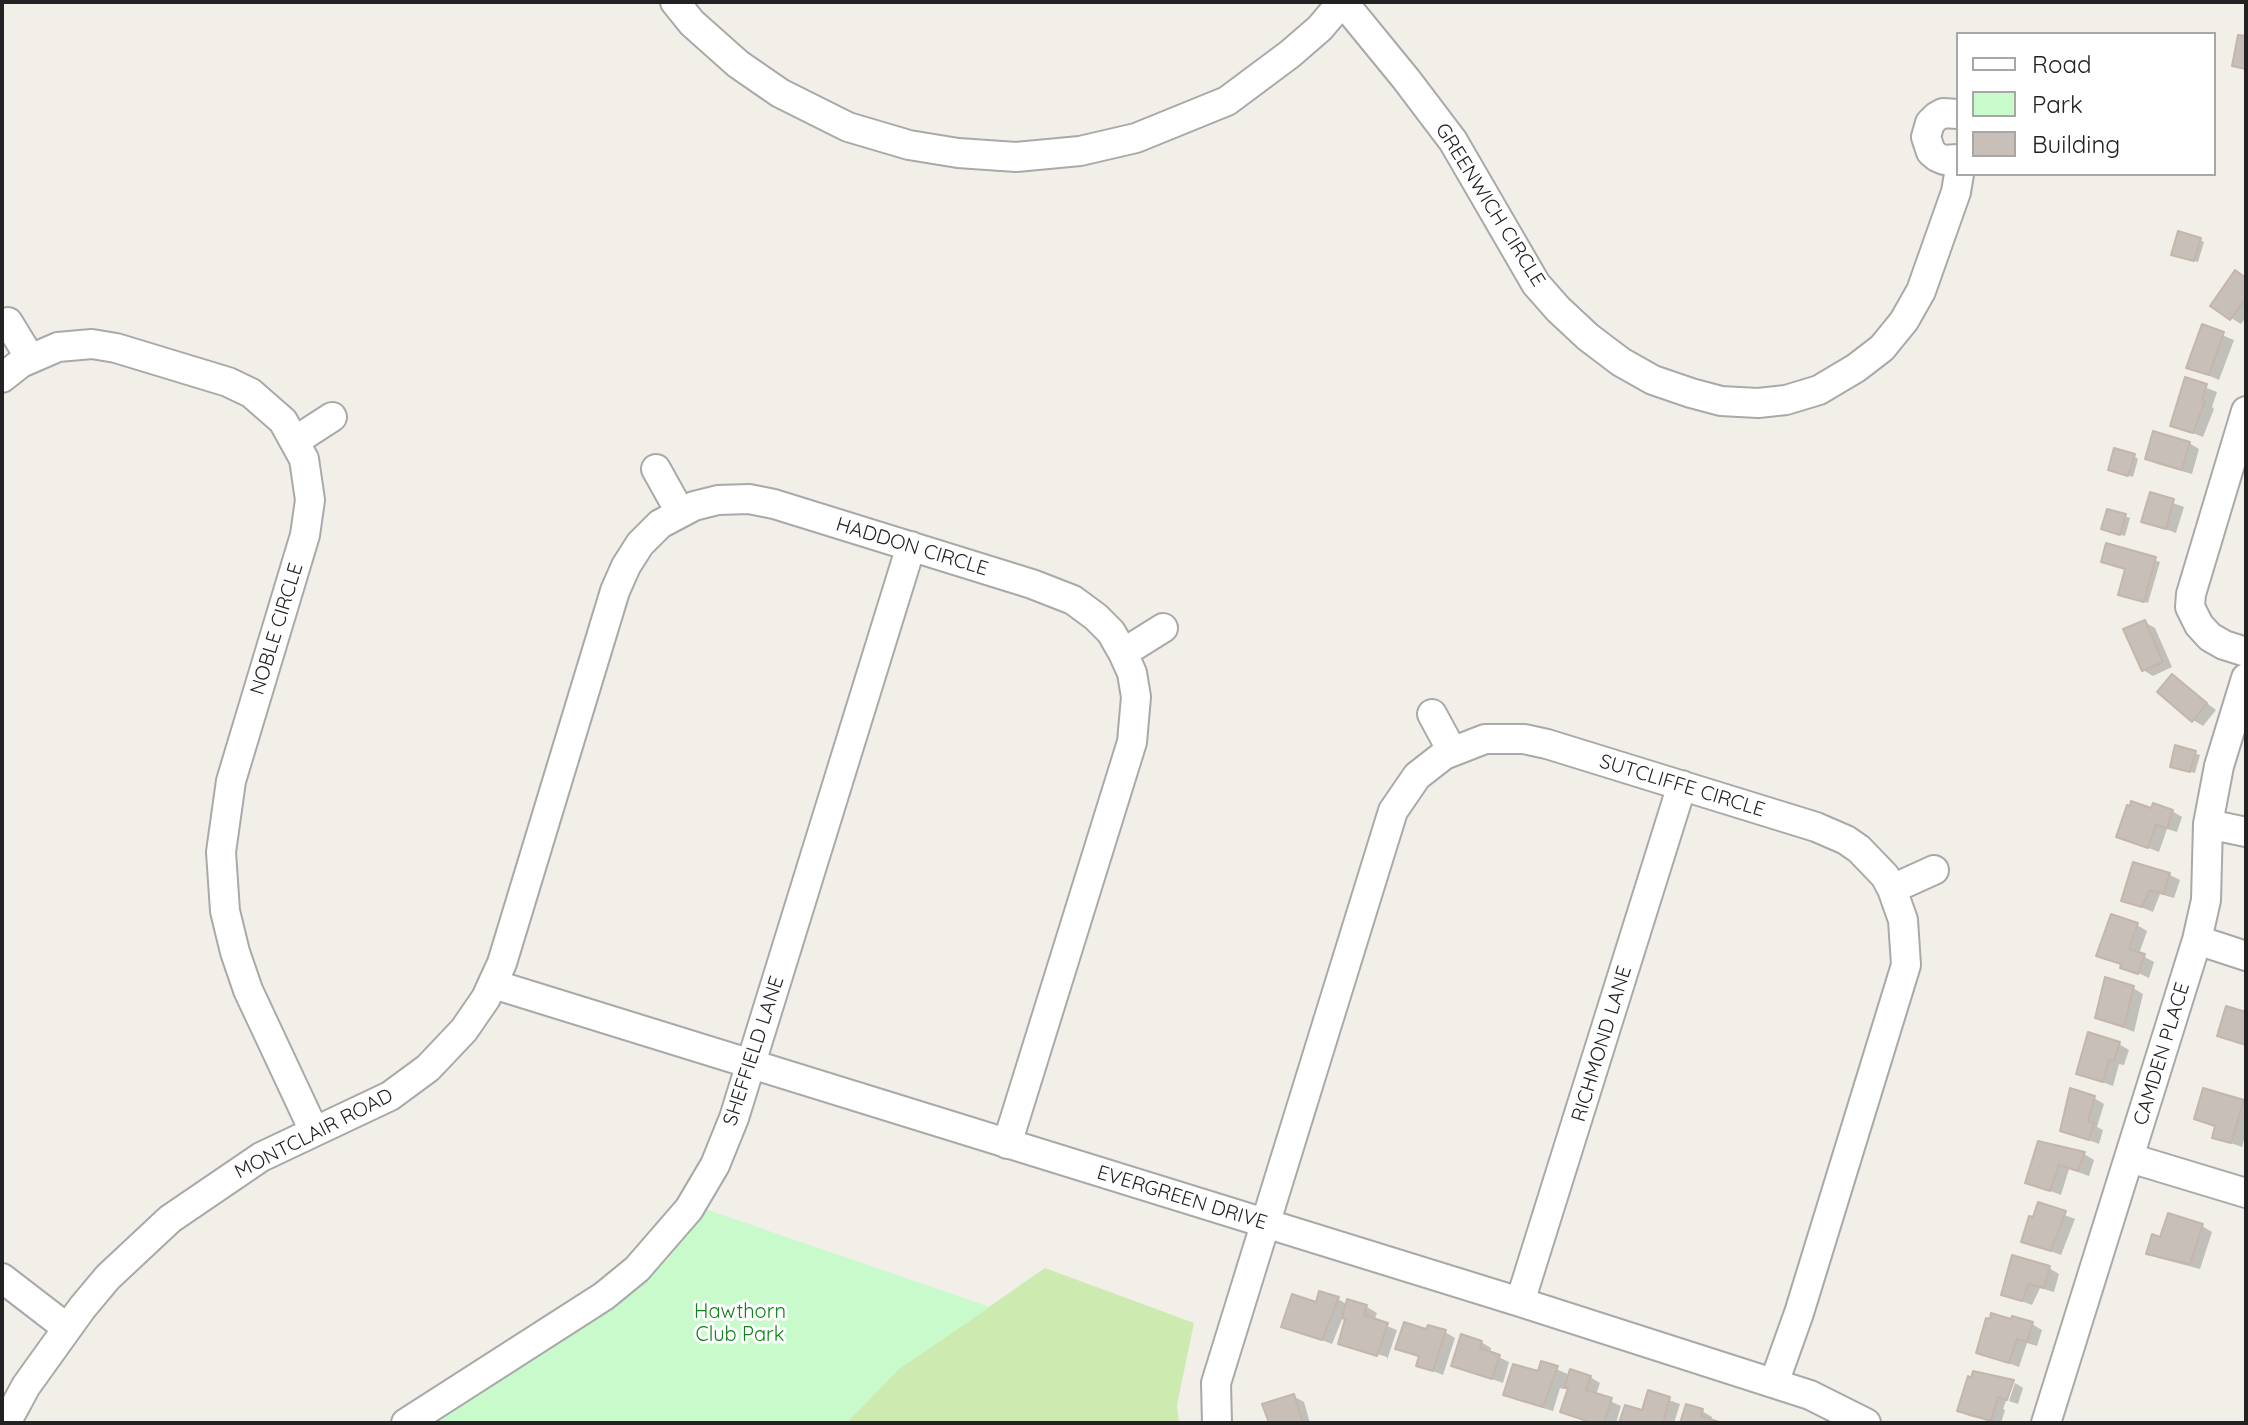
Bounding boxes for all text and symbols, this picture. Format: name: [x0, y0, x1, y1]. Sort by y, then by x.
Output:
legend: [1956, 32, 2216, 176]
text: Road: [2032, 49, 2092, 79]
text: Park: [2032, 89, 2083, 119]
street label: GREENWICH CIRCLE: [1430, 119, 1550, 291]
text: Building: [2032, 129, 2120, 159]
street label: HADDON CIRCLE: [833, 512, 991, 582]
street label: NOBLE CIRCLE: [246, 560, 308, 698]
street label: SUTCLIFFE CIRCLE: [1596, 749, 1768, 823]
street label: RICHMOND LANE: [1567, 963, 1637, 1125]
street label: SHEFFIELD LANE: [718, 973, 790, 1129]
street label: CAMDEN PLACE: [2129, 980, 2195, 1128]
street label: MONTCLAIR ROAD: [231, 1084, 397, 1184]
street label: EVERGREEN DRIVE: [1094, 1161, 1270, 1235]
park label: Hawthorn Club Park: [694, 1300, 786, 1347]

